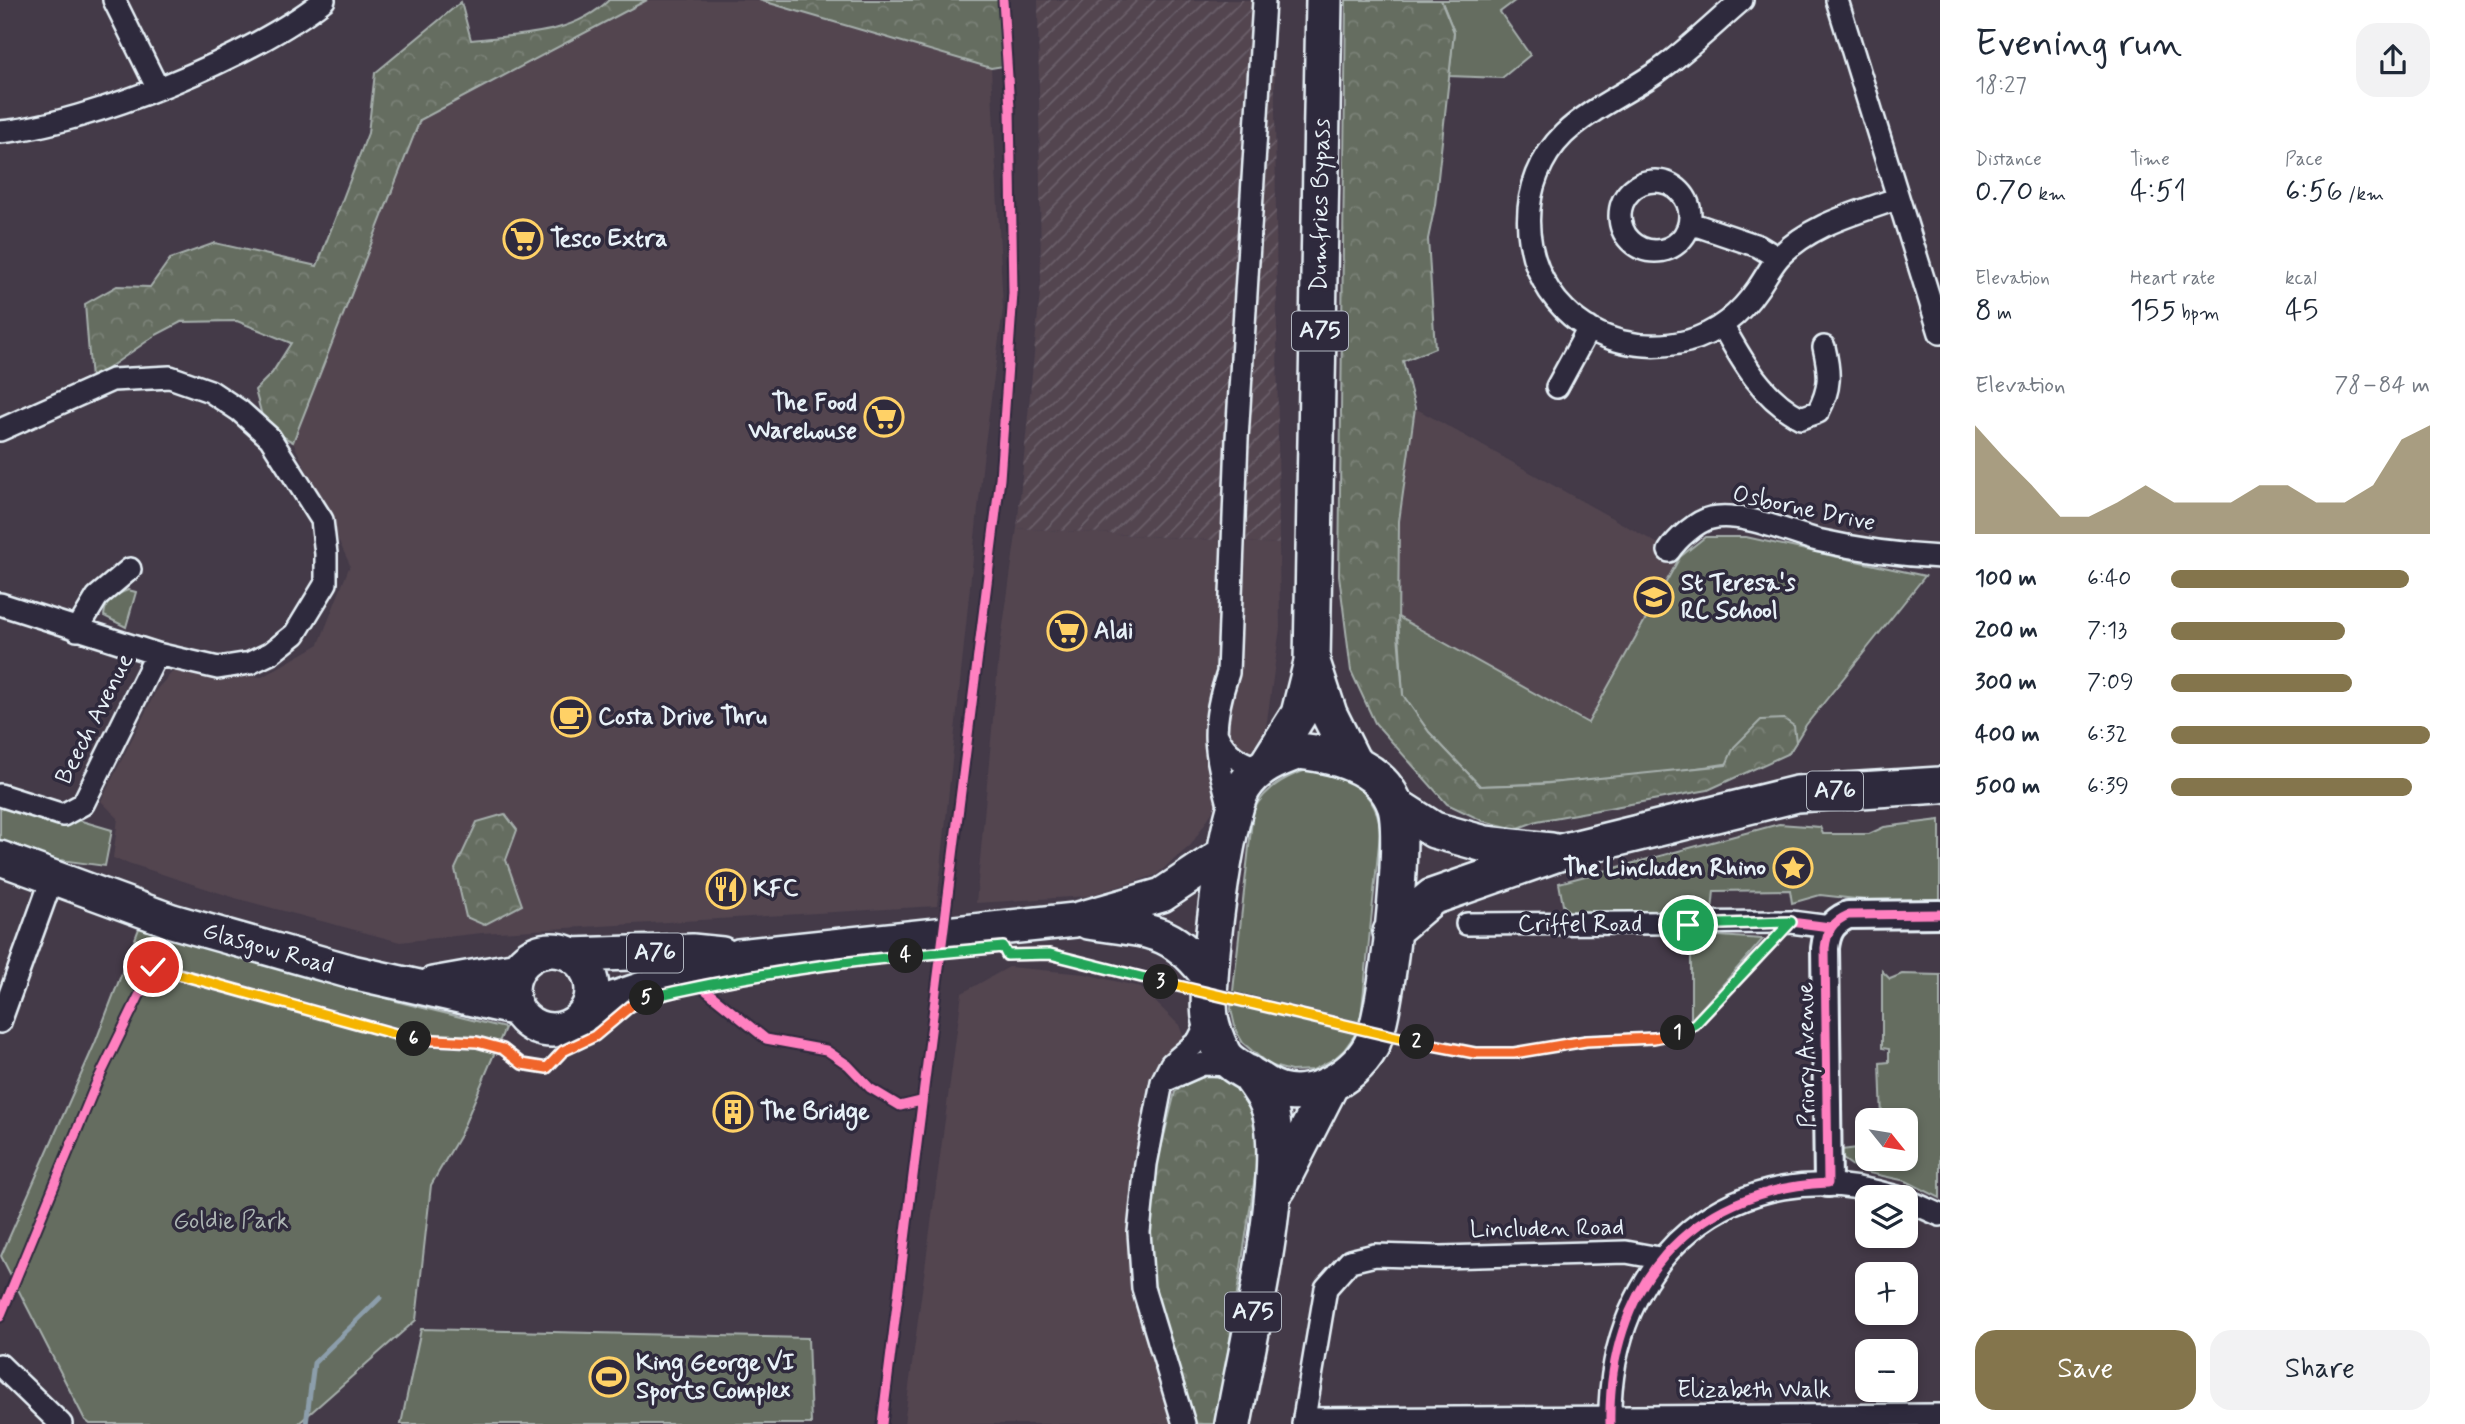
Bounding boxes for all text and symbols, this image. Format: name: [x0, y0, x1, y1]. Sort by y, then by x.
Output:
text: Evening run: [1975, 20, 2182, 69]
button: share: [2356, 23, 2430, 97]
text: 18:27: [1975, 71, 2027, 101]
street label: Dumfries Bypass: [1304, 118, 1338, 292]
text: Distance: [1975, 147, 2042, 172]
text: Time: [2130, 147, 2170, 172]
text: Pace: [2285, 147, 2323, 172]
text: 0.70: [1975, 172, 2033, 211]
text: 4:51: [2130, 172, 2186, 211]
text: 6:56: [2285, 172, 2343, 211]
text: km: [2033, 182, 2066, 207]
text: /km: [2343, 182, 2384, 207]
supermarket icon: Tesco Extra: [502, 218, 544, 260]
place label: Tesco Extra: [550, 224, 668, 255]
text: Elevation: [1975, 266, 2050, 291]
text: Heart rate: [2130, 266, 2215, 291]
text: kcal: [2285, 266, 2317, 291]
text: 8: [1975, 291, 1992, 330]
text: 155: [2130, 291, 2176, 330]
text: 45: [2285, 291, 2318, 330]
text: m: [1992, 301, 2012, 326]
text: bpm: [2176, 301, 2220, 326]
road number: A75: [1292, 312, 1348, 350]
text: Elevation: [1975, 371, 2066, 401]
text: 78–84 m: [2334, 371, 2430, 401]
place label: The Food Warehouse: [747, 388, 857, 447]
supermarket icon: The Food Warehouse: [863, 396, 905, 438]
street label: Osborne Drive: [1730, 479, 1878, 539]
text: 100 m: [1975, 564, 2037, 594]
text: 6:40: [2087, 564, 2131, 594]
place label: St Teresa's RC School: [1681, 568, 1796, 627]
school or university icon: St Teresa's RC School: [1633, 576, 1675, 618]
supermarket icon: Aldi: [1046, 610, 1088, 652]
place label: Aldi: [1094, 616, 1133, 647]
text: 200 m: [1975, 616, 2038, 646]
text: 7:13: [2087, 616, 2127, 646]
street label: Beech Avenue: [49, 648, 141, 790]
text: 300 m: [1975, 668, 2037, 698]
text: 7:09: [2087, 668, 2134, 698]
cafe icon: Costa Drive Thru: [550, 696, 592, 738]
place label: Costa Drive Thru: [598, 702, 767, 733]
text: 400 m: [1975, 720, 2040, 750]
text: 6:32: [2087, 720, 2127, 750]
road number: A76: [1807, 772, 1863, 810]
text: 500 m: [1975, 772, 2040, 802]
text: 6:39: [2087, 772, 2129, 802]
place icon: The Lincluden Rhino: [1772, 847, 1814, 889]
place label: The Lincluden Rhino: [1563, 853, 1766, 884]
restaurant icon: KFC: [705, 868, 747, 910]
place label: KFC: [753, 874, 799, 905]
pin: [1658, 895, 1718, 955]
icon: arrive: [1669, 906, 1707, 944]
street label: Criffel Road: [1518, 909, 1642, 940]
street label: Glasgow Road: [199, 916, 337, 982]
road number: A76: [627, 934, 683, 972]
pin: [123, 937, 183, 997]
pin: 4: [888, 939, 923, 974]
text: 4: [900, 943, 911, 968]
icon: check: [134, 948, 172, 986]
pin: 3: [1144, 964, 1178, 1000]
text: 3: [1156, 969, 1165, 994]
pin: 5: [630, 981, 664, 1016]
street label: Priory Avenue: [1790, 982, 1824, 1128]
text: 5: [641, 985, 652, 1010]
pin: 1: [1660, 1016, 1696, 1050]
text: 1: [1673, 1020, 1682, 1045]
pin: 6: [396, 1021, 432, 1056]
pin: 2: [1400, 1024, 1434, 1060]
text: 6: [409, 1026, 418, 1051]
text: 2: [1412, 1029, 1421, 1054]
building icon: The Bridge: [712, 1091, 754, 1133]
place label: The Bridge: [760, 1097, 870, 1131]
north arrow: [1855, 1108, 1918, 1171]
map controls: [1855, 1108, 1918, 1402]
button: layers: [1855, 1185, 1918, 1248]
park label: Goldie Park: [173, 1206, 289, 1237]
street label: Lincluden Road: [1470, 1212, 1624, 1246]
button: +: [1855, 1262, 1918, 1325]
road number: A75: [1225, 1292, 1281, 1331]
button: Save: [1975, 1330, 2196, 1410]
button: Share: [2210, 1330, 2430, 1410]
button: −: [1855, 1339, 1918, 1402]
place label: King George VI Sports Complex: [636, 1348, 795, 1407]
sports icon: King George VI Sports Complex: [588, 1356, 630, 1398]
street label: Elizabeth Walk: [1677, 1375, 1831, 1406]

